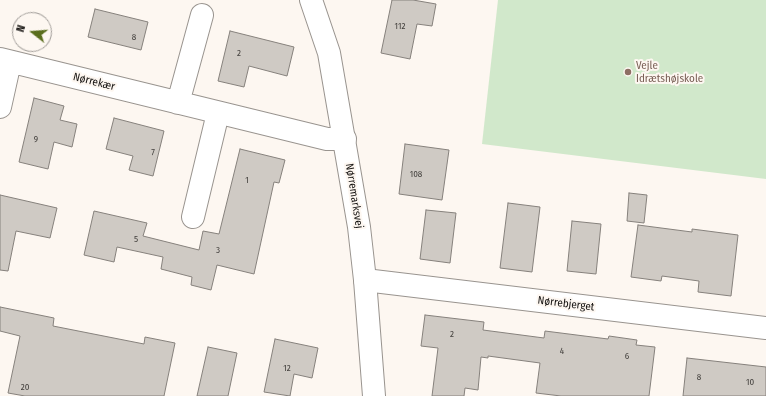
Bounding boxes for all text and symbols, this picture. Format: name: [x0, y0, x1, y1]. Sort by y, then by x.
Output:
north arrow: [12, 12, 52, 52]
house number: 112: [395, 21, 405, 31]
text: N: [14, 24, 28, 34]
house number: 8: [132, 32, 136, 42]
house number: 2: [237, 48, 241, 58]
place label: Vejle Idrætshøjskole: [636, 59, 703, 85]
marker: Vejle Idrætshøjskole: [623, 67, 633, 77]
street label: Nørrekær: [72, 70, 116, 94]
house number: 9: [34, 134, 38, 144]
house number: 7: [151, 147, 155, 157]
street label: Nørremarksvej: [342, 163, 366, 229]
house number: 108: [410, 169, 422, 179]
house number: 1: [245, 175, 249, 185]
house number: 5: [134, 234, 138, 244]
house number: 3: [216, 245, 220, 255]
street label: Nørrebjerget: [537, 294, 595, 314]
house number: 2: [450, 329, 454, 339]
house number: 4: [560, 346, 564, 356]
house number: 6: [625, 351, 629, 361]
house number: 12: [283, 363, 291, 373]
house number: 8: [697, 372, 701, 382]
house number: 10: [746, 377, 754, 387]
house number: 20: [21, 382, 29, 392]

